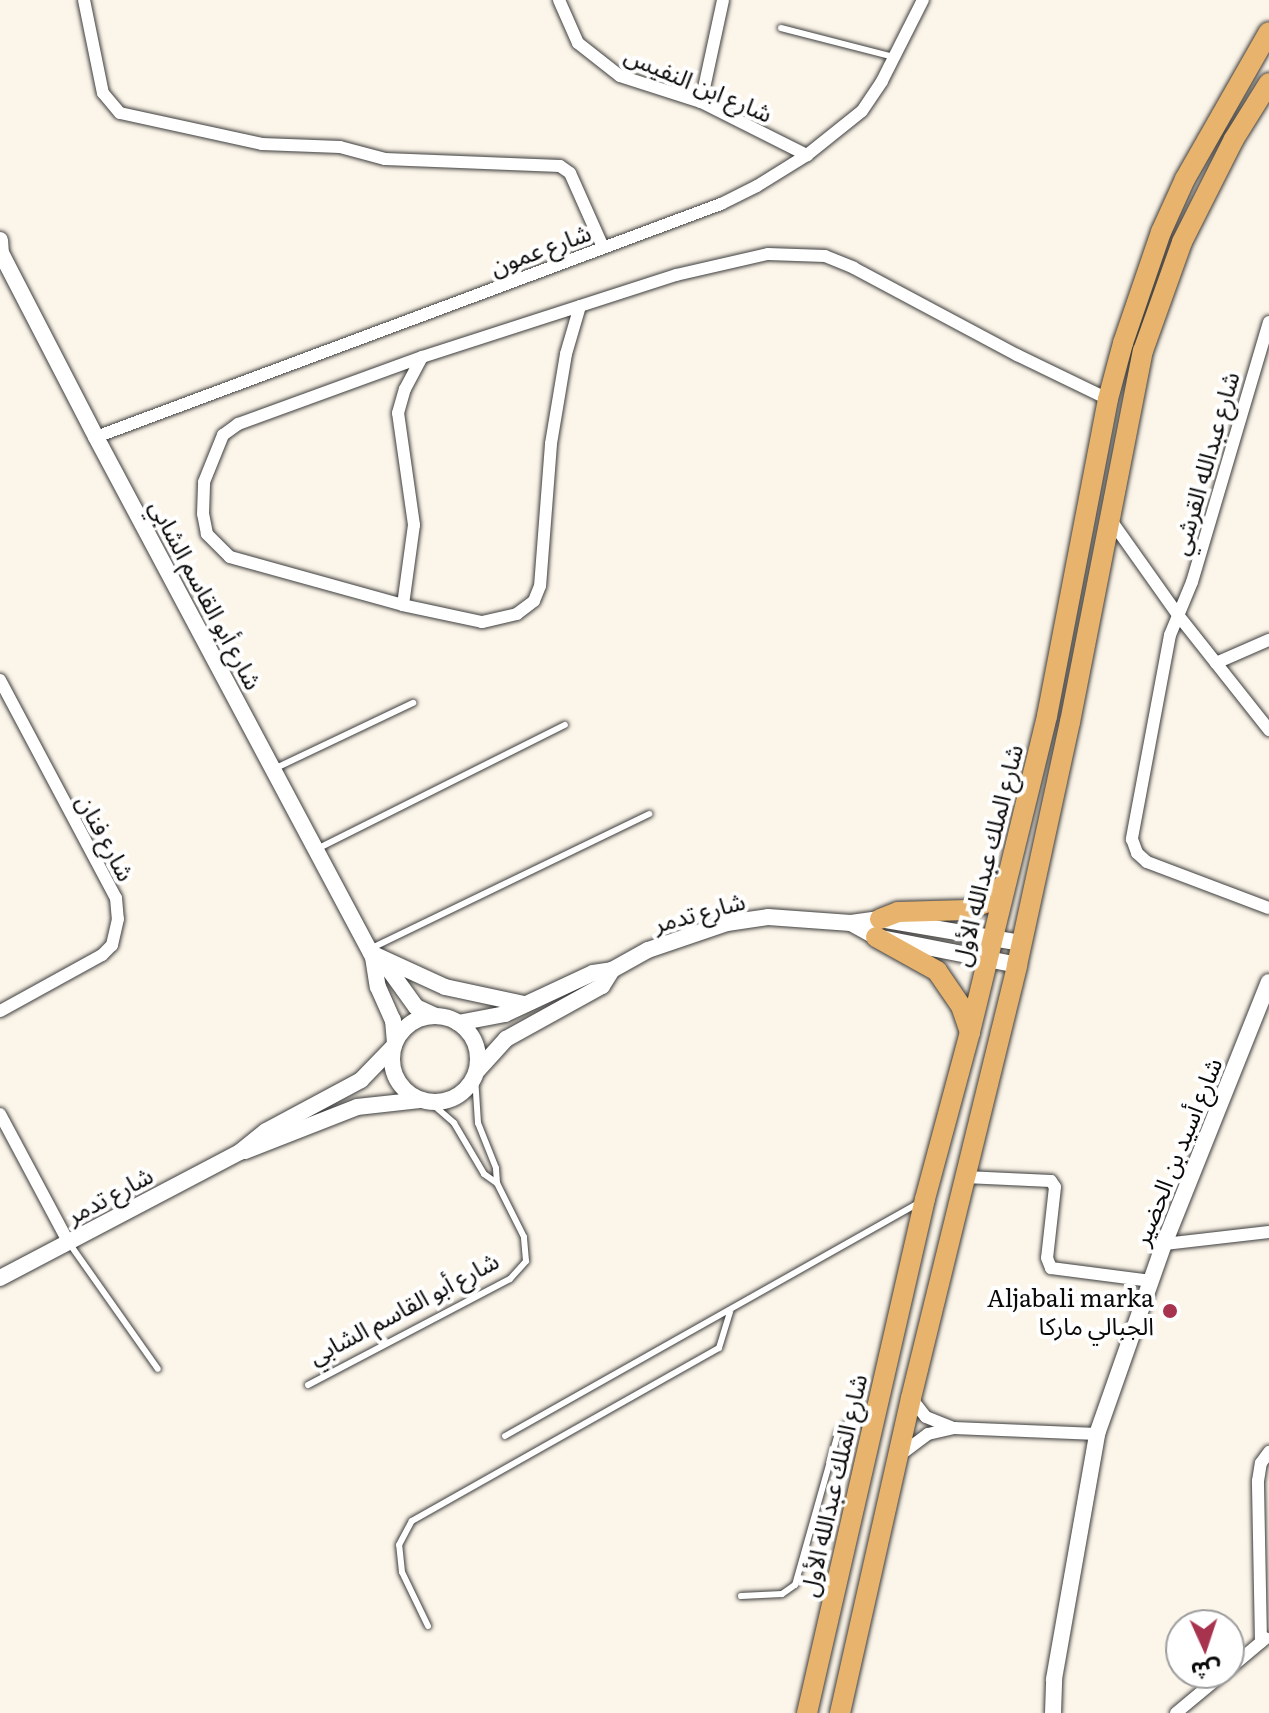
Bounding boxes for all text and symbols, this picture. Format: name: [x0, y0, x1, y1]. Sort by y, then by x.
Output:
street label: شارع ابن النفيس: [621, 39, 777, 127]
street label: شارع عمون: [486, 216, 594, 280]
street label: شارع عبدالله القرشي: [1164, 368, 1244, 558]
street label: شارع أبو القاسم الشابي: [145, 494, 269, 694]
street label: شارع الملك عبدالله الأول: [945, 741, 1027, 969]
street label: شارع فنان: [72, 789, 142, 885]
street label: شارع تدمر: [650, 885, 748, 937]
street label: شارع أسيد بن الحضير: [1125, 1053, 1227, 1249]
street label: شارع تدمر: [61, 1159, 157, 1229]
street label: شارع أبو القاسم الشابي: [303, 1245, 503, 1369]
place label: Aljabali marka الجبالي ماركا: [987, 1283, 1154, 1339]
marker: Aljabali marka الجبالي ماركا: [1161, 1302, 1179, 1320]
street label: شارع الملك عبدالله الأول: [792, 1371, 872, 1599]
north arrow: [1165, 1609, 1245, 1689]
text: ش: [1190, 1654, 1222, 1689]

